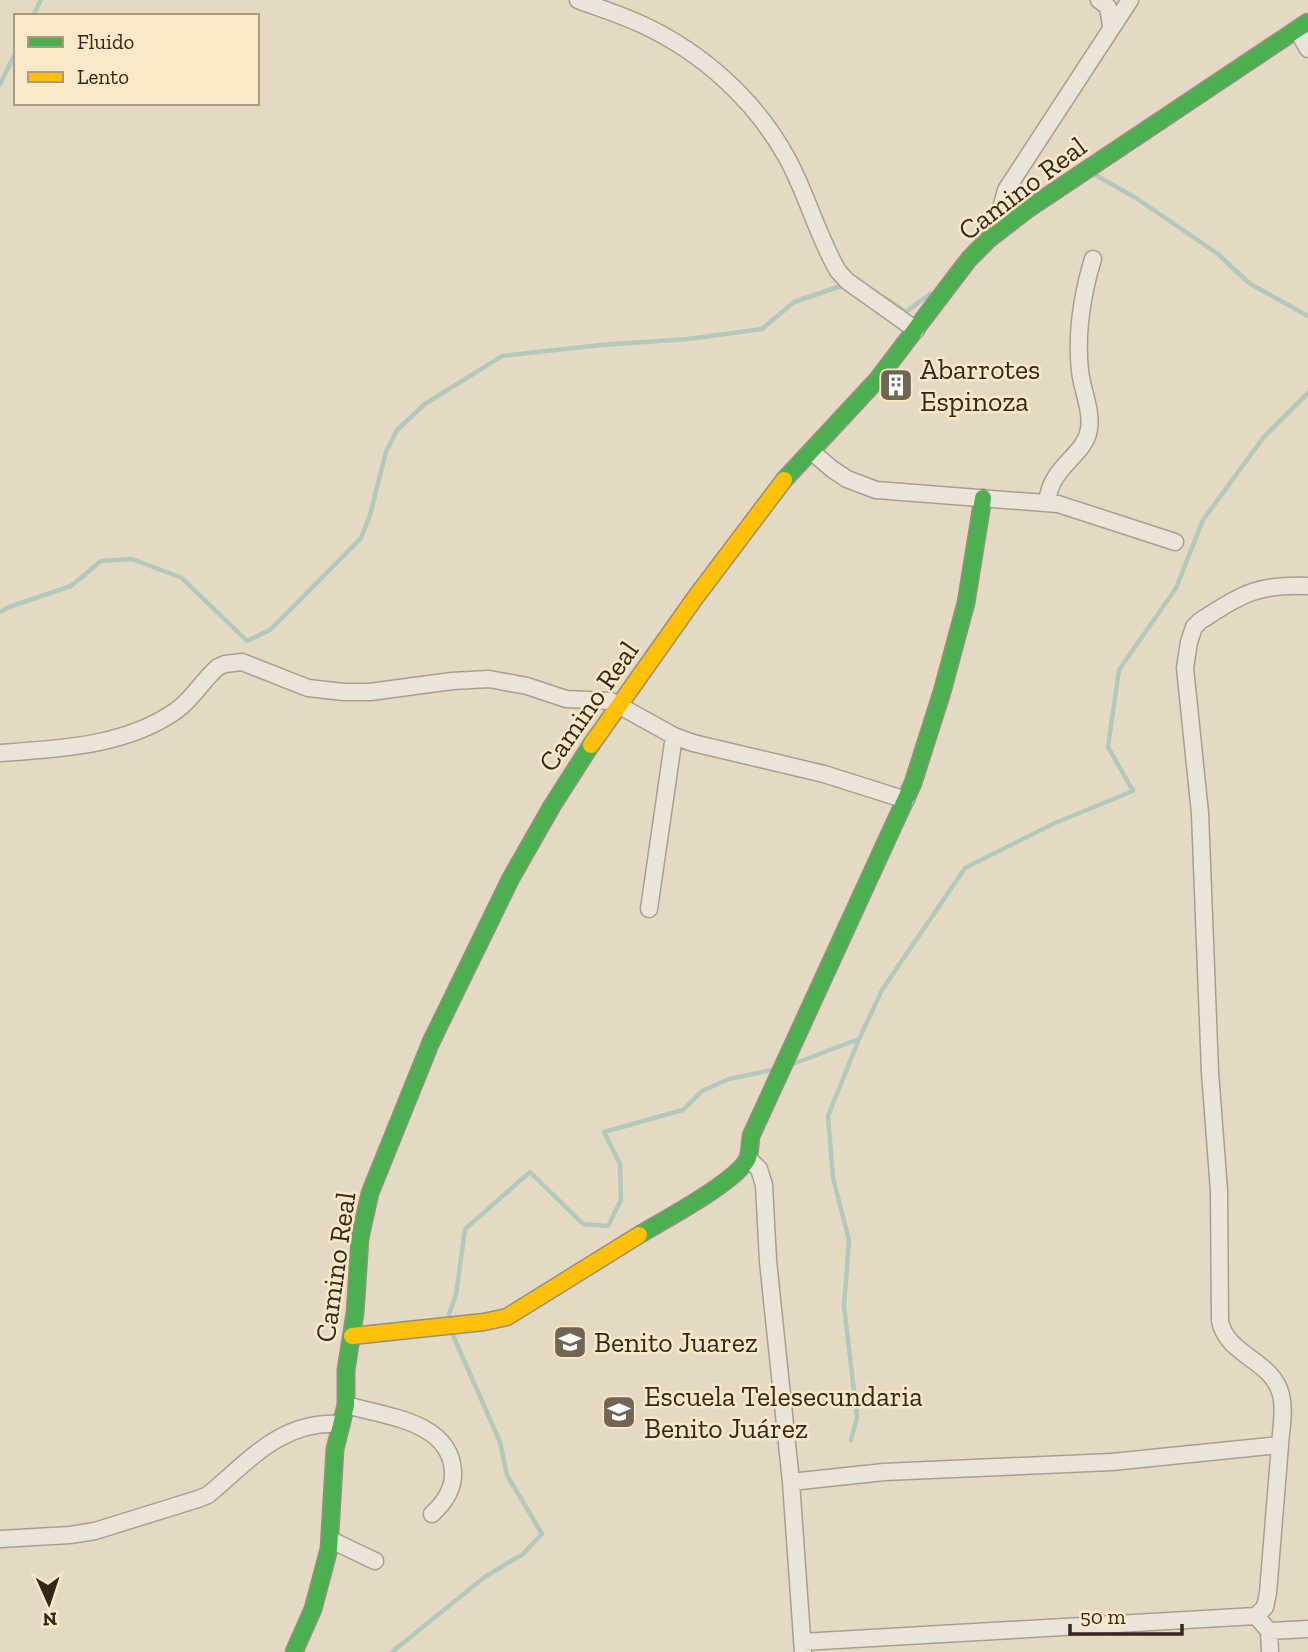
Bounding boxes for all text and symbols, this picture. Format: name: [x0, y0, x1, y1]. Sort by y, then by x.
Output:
legend: [14, 14, 259, 105]
text: Fluido: [77, 29, 134, 54]
text: Lento: [77, 64, 129, 89]
street label: Camino Real: [952, 130, 1093, 247]
place label: Abarrotes Espinoza: [920, 353, 1040, 418]
building icon: Abarrotes Espinoza: [877, 366, 915, 404]
street label: Camino Real: [531, 635, 645, 778]
street label: Camino Real: [309, 1190, 362, 1344]
school or university icon: Benito Juarez: [551, 1323, 589, 1361]
place label: Benito Juarez: [594, 1326, 758, 1359]
place label: Escuela Telesecundaria Benito Juárez: [644, 1380, 923, 1445]
school or university icon: Escuela Telesecundaria Benito Juárez: [600, 1393, 638, 1431]
north arrow: [14, 1568, 84, 1638]
scale bar: [1070, 1592, 1182, 1636]
text: 50 m: [1080, 1604, 1126, 1629]
text: N: [42, 1608, 58, 1631]

